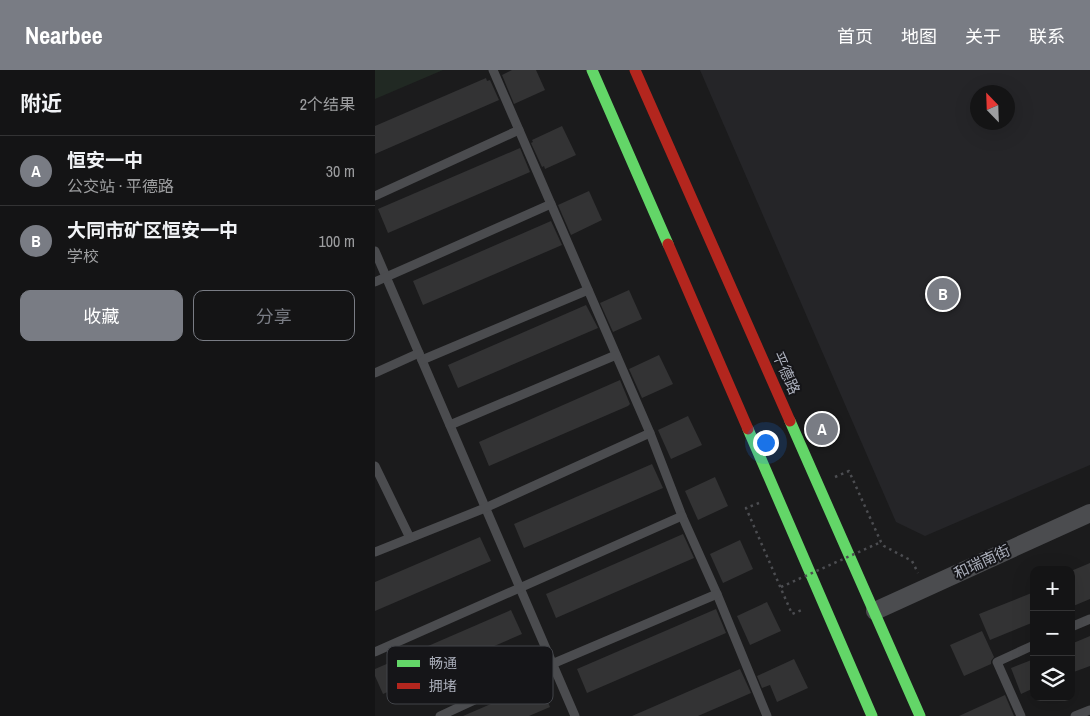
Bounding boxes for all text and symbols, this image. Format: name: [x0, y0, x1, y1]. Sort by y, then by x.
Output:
text: Nearbee: [25, 19, 103, 51]
text: 首页: [837, 24, 873, 49]
text: 地图: [901, 24, 937, 49]
text: 关于: [965, 24, 1001, 49]
text: 联系: [1029, 24, 1065, 49]
north arrow: [970, 85, 1015, 130]
text: 附近: [20, 89, 62, 118]
text: 2个结果: [300, 93, 355, 115]
text: 恒安一中: [67, 147, 143, 173]
text: A: [31, 160, 41, 182]
text: 30 m: [326, 160, 355, 182]
text: 公交站 · 平德路: [67, 175, 174, 197]
text: 大同市矿区恒安一中: [67, 217, 238, 243]
text: B: [31, 230, 41, 252]
text: 100 m: [319, 230, 355, 252]
text: 学校: [67, 245, 99, 267]
pin: B: [927, 275, 959, 313]
button: 收藏: [20, 290, 183, 341]
button: 分享: [193, 290, 355, 341]
street label: 平德路: [768, 348, 805, 398]
pin: A: [806, 410, 838, 448]
your location: [753, 430, 779, 456]
street label: 和瑞南街: [950, 539, 1013, 584]
map controls: [1030, 566, 1075, 701]
button: +: [1030, 566, 1075, 611]
button: −: [1030, 611, 1075, 656]
legend: [387, 646, 553, 704]
text: 畅通: [429, 654, 457, 672]
button: layers: [1030, 656, 1075, 701]
text: 拥堵: [429, 677, 457, 695]

